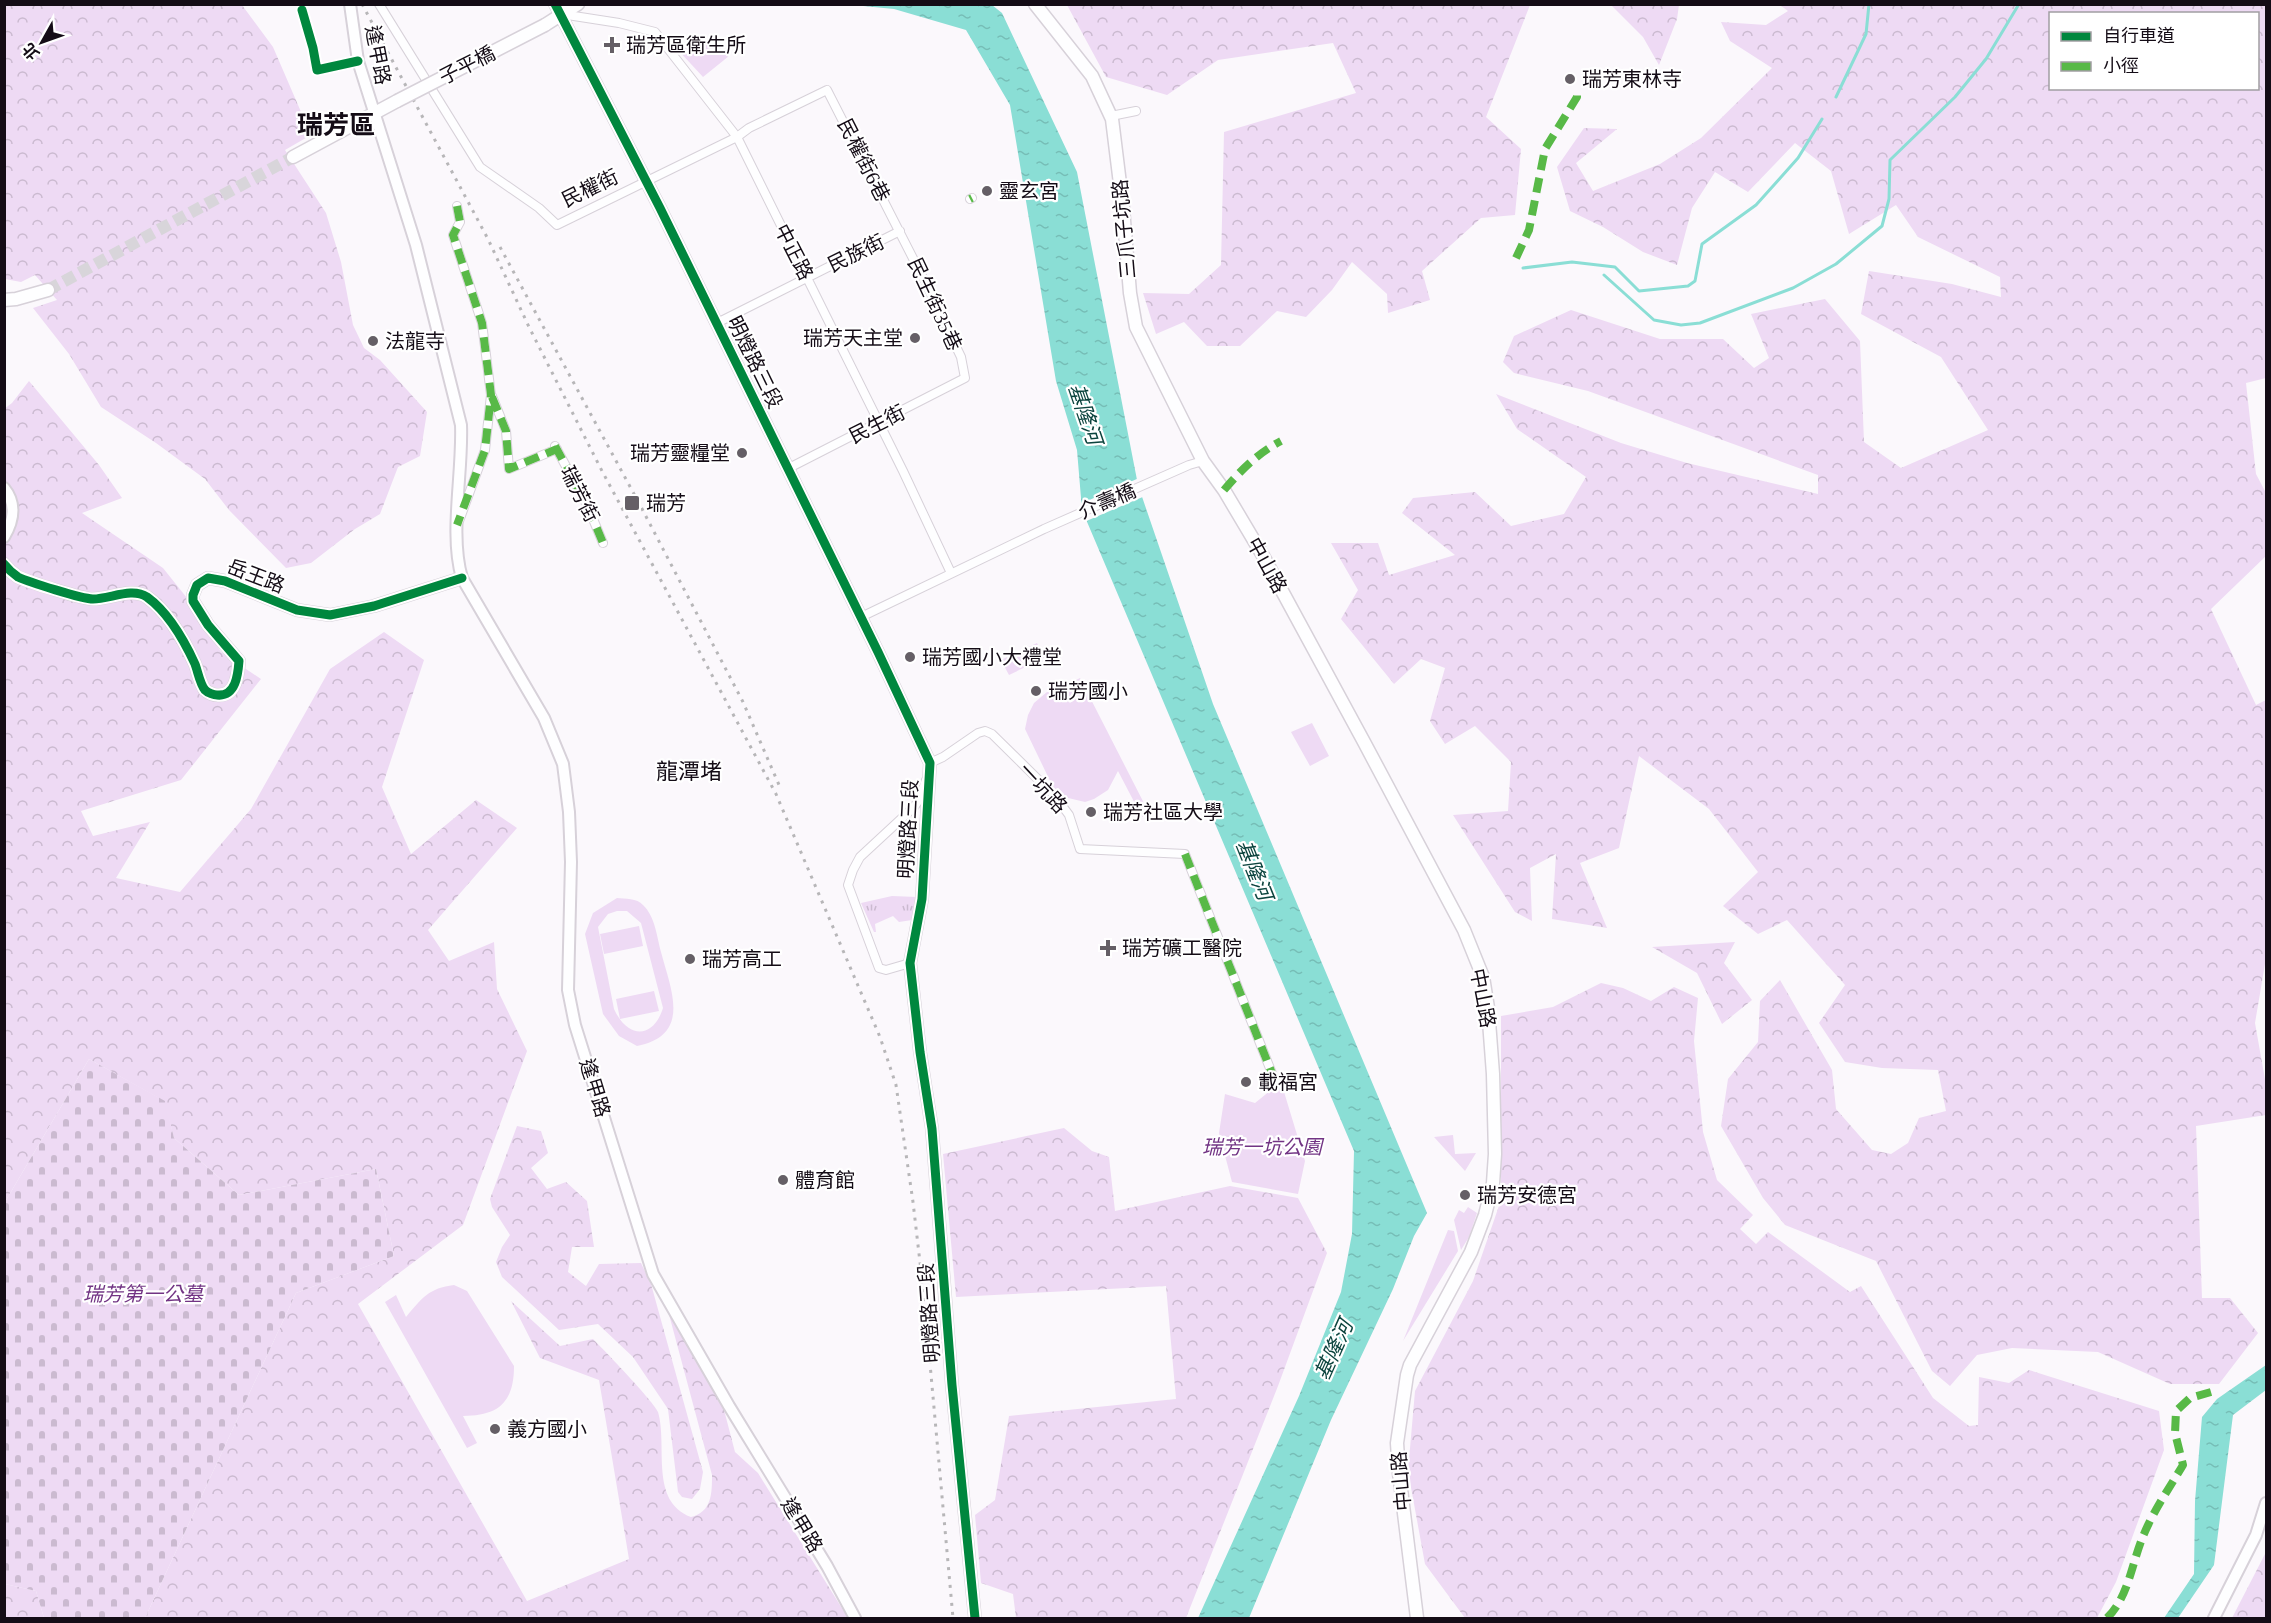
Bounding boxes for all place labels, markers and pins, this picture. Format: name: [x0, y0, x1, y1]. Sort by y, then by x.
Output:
place label: 瑞芳區衛生所: [626, 34, 746, 56]
marker: 瑞芳區衛生所: [603, 36, 621, 54]
place label: 瑞芳東林寺: [1582, 68, 1682, 90]
marker: 瑞芳東林寺: [1563, 72, 1577, 86]
place label: 靈玄宮: [999, 180, 1059, 202]
marker: 靈玄宮: [980, 184, 994, 198]
place label: 瑞芳天主堂: [803, 327, 903, 349]
place label: 法龍寺: [385, 330, 445, 352]
marker: 瑞芳天主堂: [908, 331, 922, 345]
marker: 法龍寺: [366, 334, 380, 348]
place label: 瑞芳靈糧堂: [630, 442, 730, 464]
marker: 瑞芳靈糧堂: [735, 446, 749, 460]
place label: 瑞芳: [646, 492, 686, 514]
marker: 瑞芳: [623, 494, 641, 512]
place label: 瑞芳國小大禮堂: [922, 646, 1062, 668]
marker: 瑞芳國小大禮堂: [903, 650, 917, 664]
place label: 瑞芳國小: [1048, 680, 1128, 702]
marker: 瑞芳國小: [1029, 684, 1043, 698]
place label: 瑞芳社區大學: [1103, 801, 1223, 823]
marker: 瑞芳社區大學: [1084, 805, 1098, 819]
place label: 瑞芳礦工醫院: [1122, 937, 1242, 959]
marker: 瑞芳礦工醫院: [1099, 939, 1117, 957]
place label: 瑞芳高工: [702, 948, 782, 970]
marker: 瑞芳高工: [683, 952, 697, 966]
place label: 載福宮: [1258, 1071, 1318, 1093]
marker: 載福宮: [1239, 1075, 1253, 1089]
place label: 體育館: [795, 1169, 855, 1191]
marker: 體育館: [776, 1173, 790, 1187]
place label: 瑞芳安德宮: [1477, 1184, 1577, 1206]
marker: 瑞芳安德宮: [1458, 1188, 1472, 1202]
place label: 義方國小: [507, 1418, 587, 1440]
marker: 義方國小: [488, 1422, 502, 1436]

